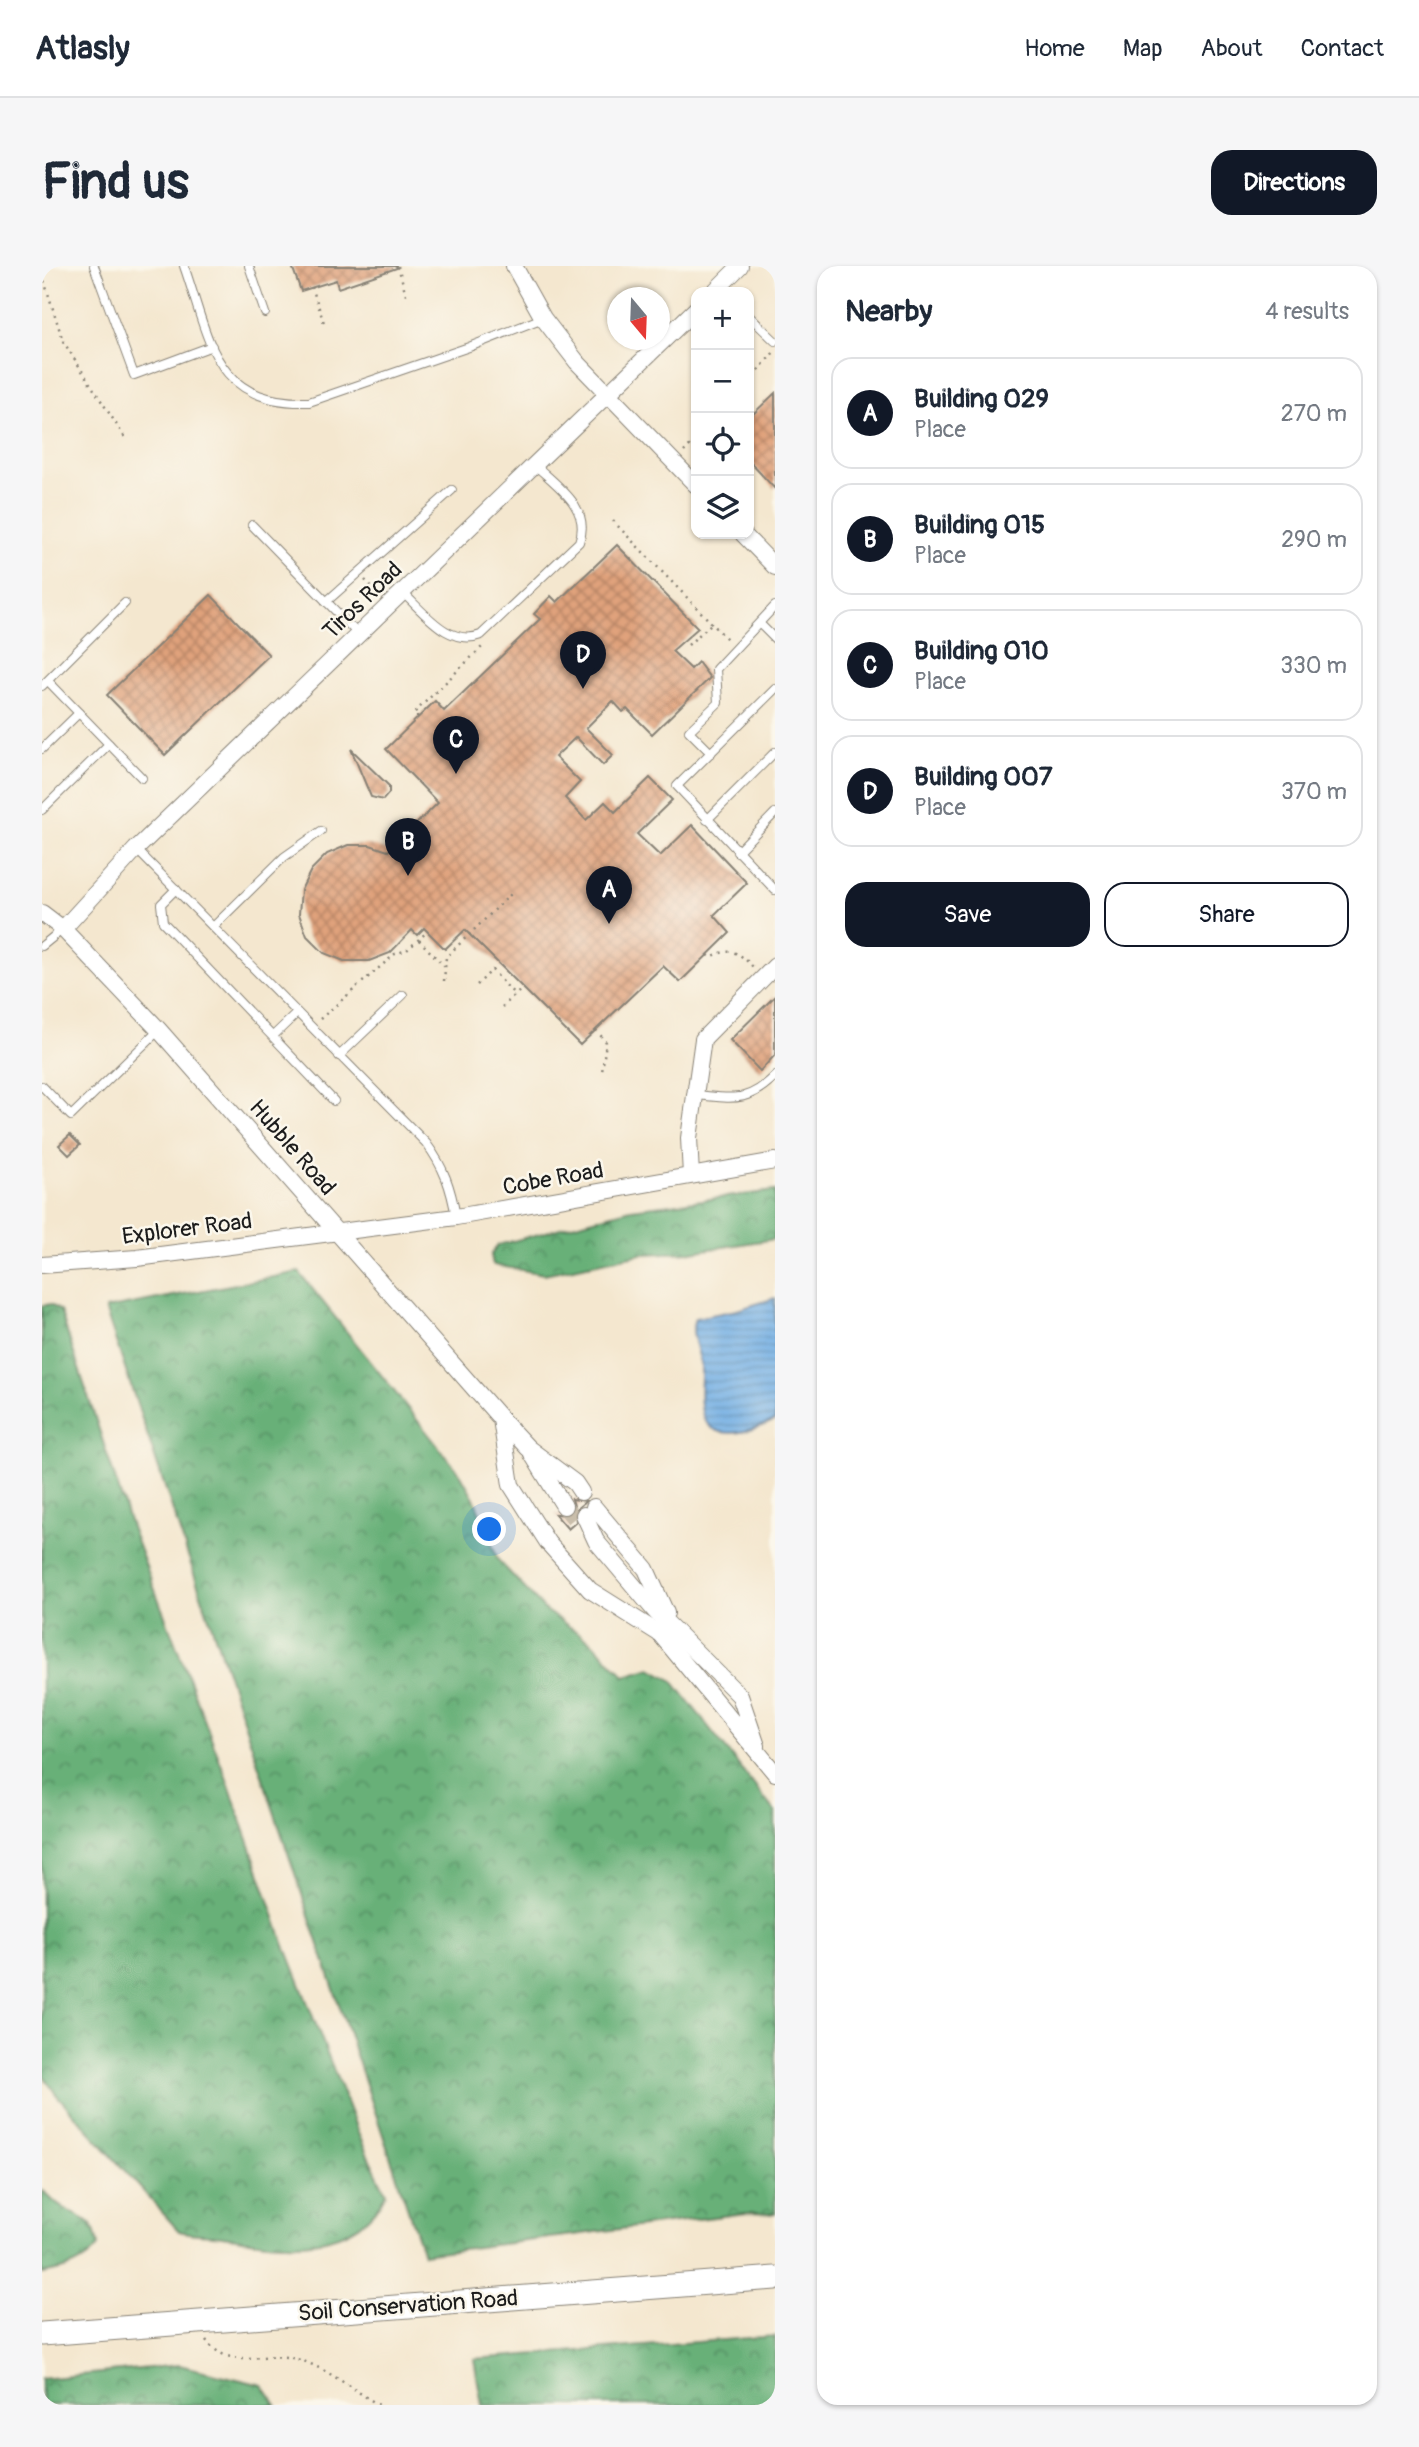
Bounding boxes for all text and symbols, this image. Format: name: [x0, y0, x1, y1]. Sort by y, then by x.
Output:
text: Atlasly: [35, 28, 130, 69]
text: Home: [1024, 34, 1085, 63]
text: Map: [1123, 34, 1163, 63]
text: About: [1201, 34, 1263, 63]
text: Contact: [1301, 34, 1384, 63]
button: Directions: [1211, 150, 1377, 215]
text: Find us: [42, 152, 189, 213]
north arrow: [607, 287, 670, 350]
map controls: [691, 287, 754, 539]
button: +: [691, 287, 754, 350]
text: Nearby: [845, 293, 932, 330]
text: 4 results: [1265, 297, 1349, 326]
button: −: [691, 350, 754, 413]
text: Building 029: [914, 383, 1049, 415]
text: A: [863, 399, 877, 428]
text: 270 m: [1281, 399, 1347, 428]
button: locate: [691, 413, 754, 476]
text: Place: [914, 415, 966, 444]
button: layers: [691, 476, 754, 539]
text: Building 015: [914, 509, 1045, 541]
text: B: [863, 525, 877, 554]
text: 290 m: [1281, 525, 1347, 554]
text: Place: [914, 541, 966, 570]
street label: Tiros Road: [316, 555, 408, 645]
pin: D: [560, 631, 606, 689]
text: Building 010: [914, 635, 1049, 667]
text: C: [863, 651, 877, 680]
text: 330 m: [1280, 651, 1347, 680]
text: Place: [914, 667, 966, 696]
pin: C: [433, 716, 479, 774]
text: Building 007: [914, 761, 1052, 793]
text: D: [863, 777, 877, 806]
text: 370 m: [1281, 777, 1347, 806]
text: Place: [914, 793, 966, 822]
pin: B: [385, 818, 431, 876]
pin: A: [586, 866, 632, 924]
button: Save: [845, 882, 1090, 947]
button: Share: [1104, 882, 1349, 947]
street label: Hubble Road: [243, 1093, 342, 1201]
street label: Cobe Road: [500, 1155, 606, 1202]
street label: Explorer Road: [120, 1206, 254, 1251]
your location: [472, 1512, 506, 1546]
street label: Soil Conservation Road: [297, 2283, 519, 2328]

